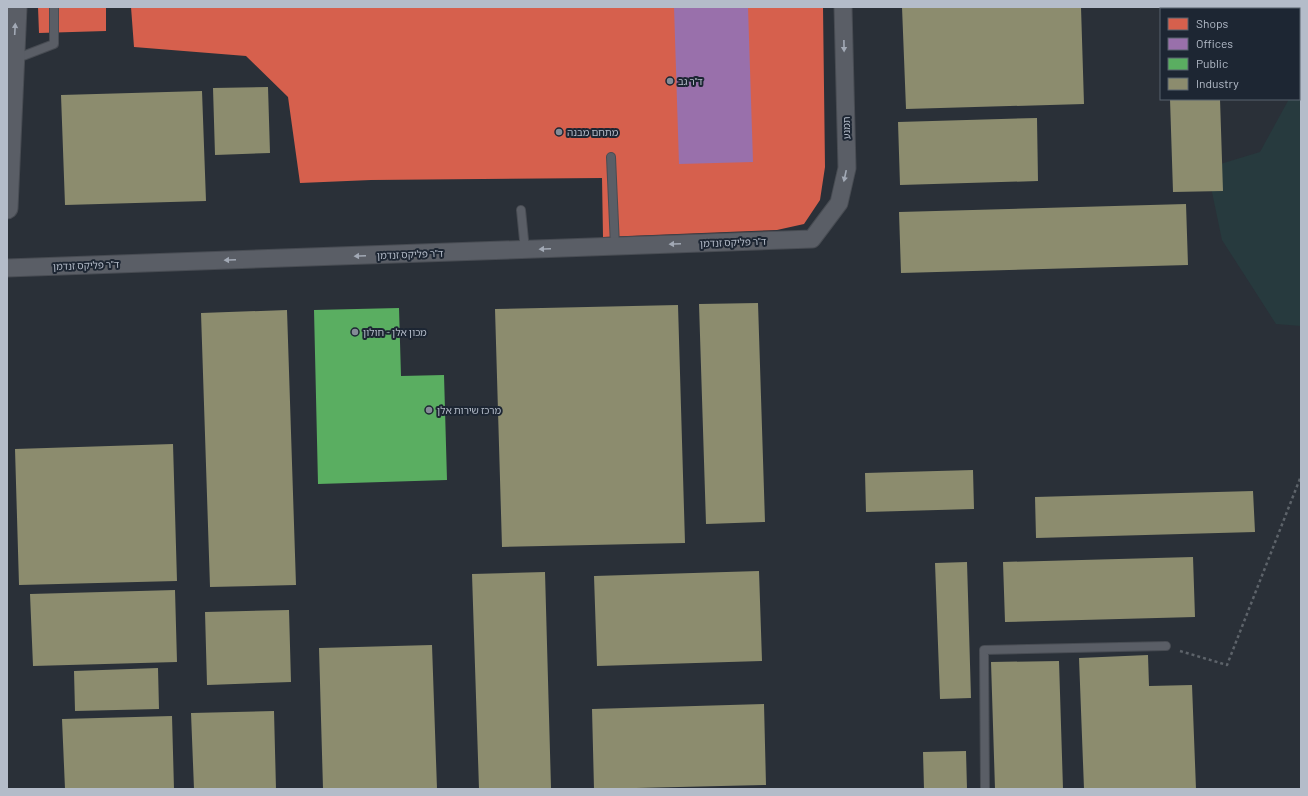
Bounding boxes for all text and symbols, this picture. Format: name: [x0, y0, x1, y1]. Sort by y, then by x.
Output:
legend: [1160, 8, 1300, 100]
text: Shops: [1196, 16, 1229, 30]
one-way arrow: [12, 23, 19, 35]
text: Offices: [1196, 36, 1233, 50]
one-way arrow: [841, 40, 847, 53]
text: Public: [1196, 56, 1228, 70]
place label: ד"ר גב: [678, 75, 703, 87]
marker: ד"ר גב: [665, 76, 675, 86]
text: Industry: [1196, 76, 1239, 90]
street label: תמנע: [840, 116, 852, 140]
place label: מתחם מבנה: [567, 126, 619, 138]
marker: מתחם מבנה: [554, 127, 564, 137]
one-way arrow: [841, 170, 847, 182]
street label: ד''ר פליקס זנדמן: [700, 235, 767, 249]
one-way arrow: [669, 241, 681, 248]
one-way arrow: [538, 246, 551, 252]
street label: ד''ר פליקס זנדמן: [377, 247, 444, 261]
one-way arrow: [354, 252, 366, 259]
one-way arrow: [223, 257, 236, 263]
street label: ד''ר פליקס זנדמן: [53, 258, 120, 272]
place label: מכון אלן - חולון: [363, 326, 427, 338]
marker: מכון אלן - חולון: [350, 327, 360, 337]
place label: מרכז שירות אלן: [437, 404, 501, 416]
marker: מרכז שירות אלן: [424, 405, 434, 415]

